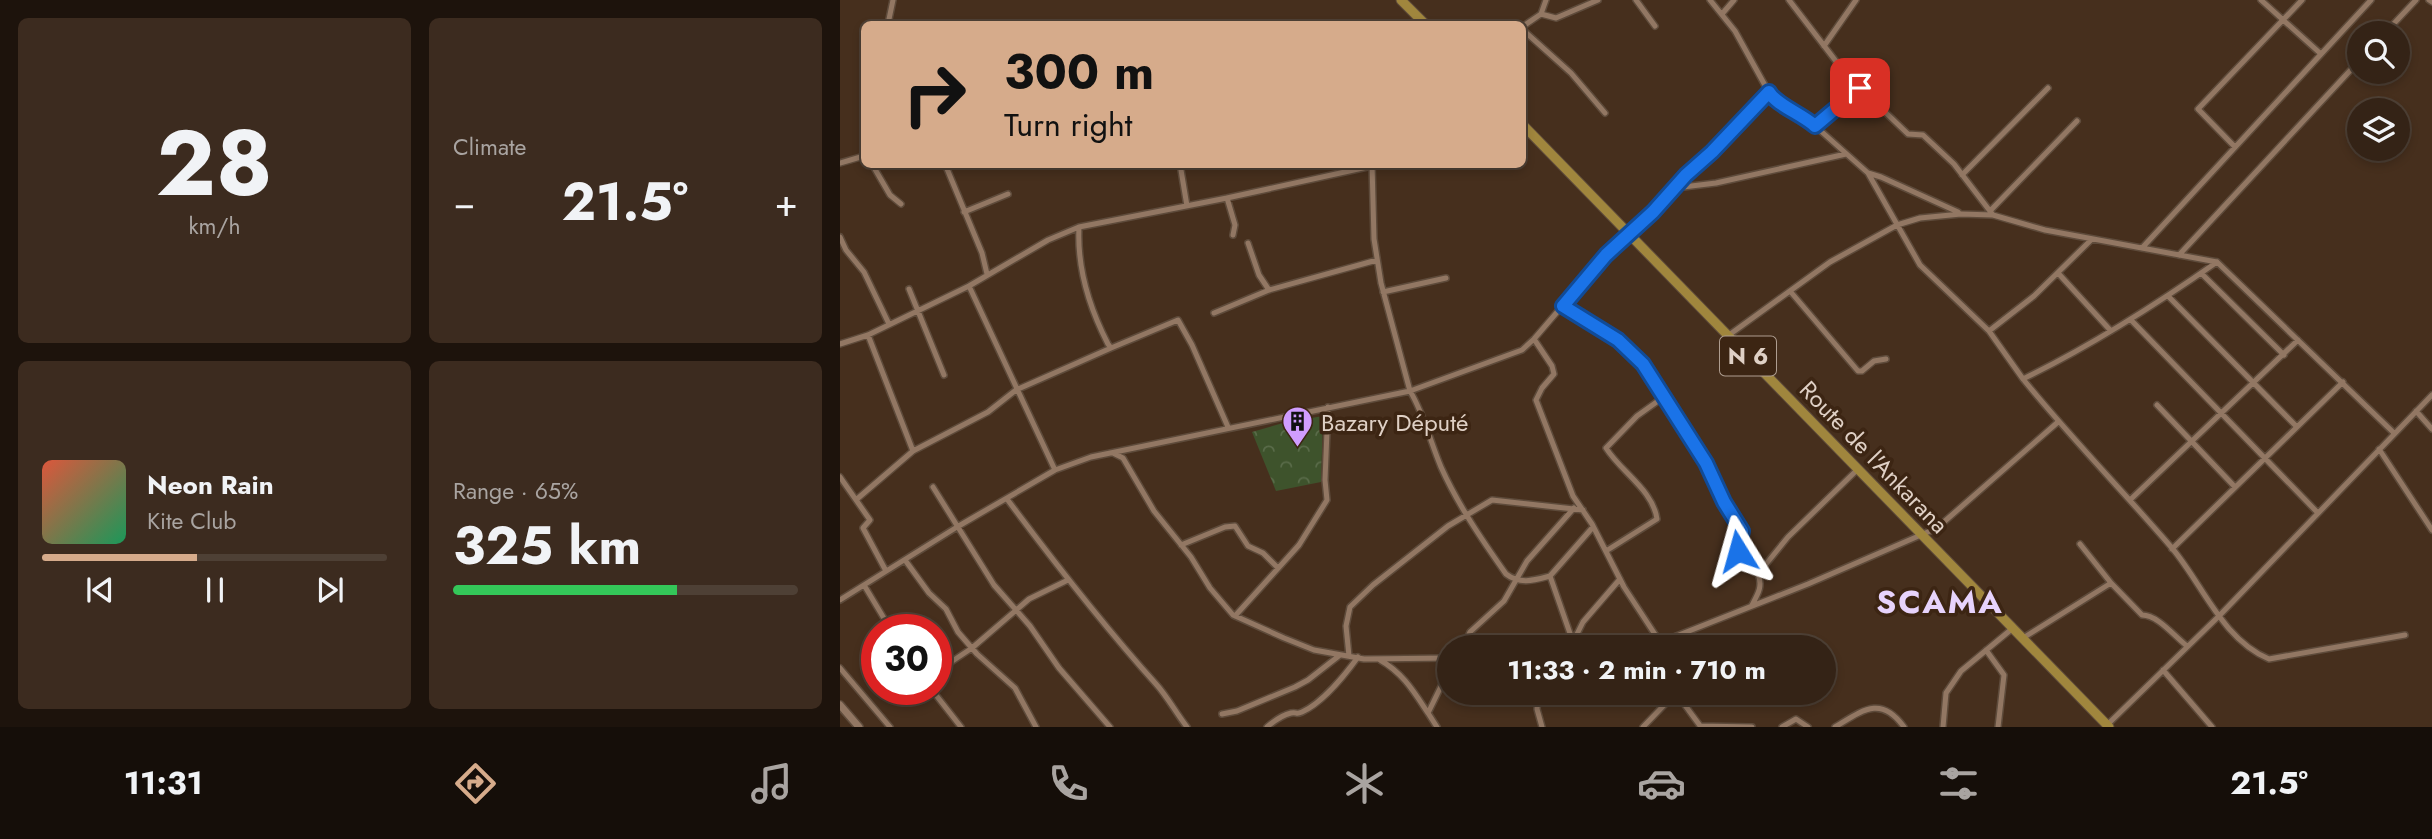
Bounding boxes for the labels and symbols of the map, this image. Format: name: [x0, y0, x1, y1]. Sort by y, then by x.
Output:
pin: [1830, 58, 1890, 118]
road number: N 6: [1720, 336, 1776, 376]
street label: Route de l'Ankarana: [1792, 373, 1956, 541]
building icon: Bazary Député: [1281, 405, 1315, 449]
place label: Bazary Député: [1321, 405, 1468, 440]
position arrow: [1701, 514, 1775, 588]
district label: SCAMA: [1876, 579, 2004, 625]
speed limit sign: 30: [861, 614, 952, 705]

